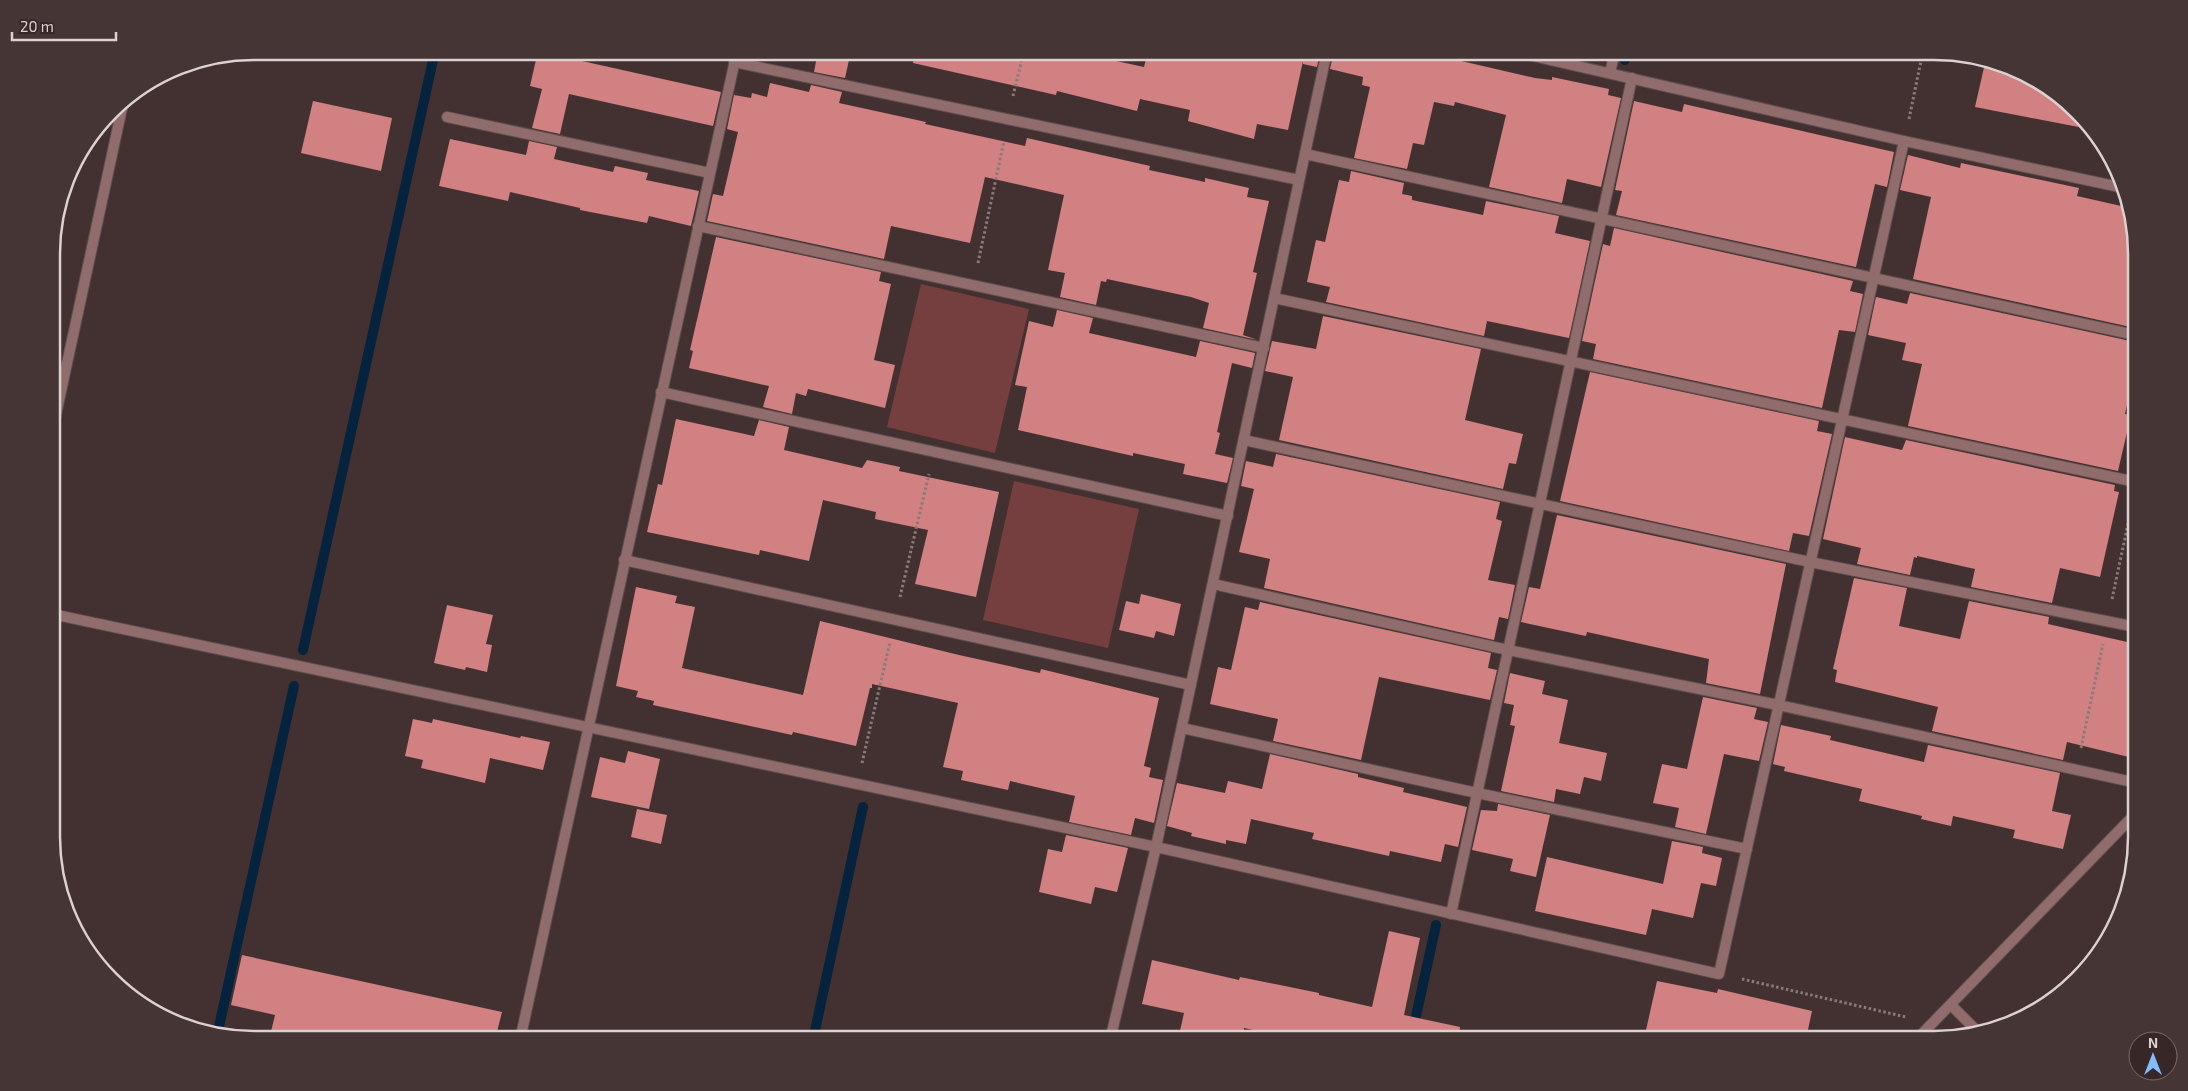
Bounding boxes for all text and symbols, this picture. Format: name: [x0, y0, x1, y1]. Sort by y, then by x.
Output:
scale bar: [12, 10, 116, 42]
text: 20 m: [20, 17, 54, 35]
north arrow: [2128, 1031, 2178, 1081]
text: N: [2148, 1034, 2158, 1051]

